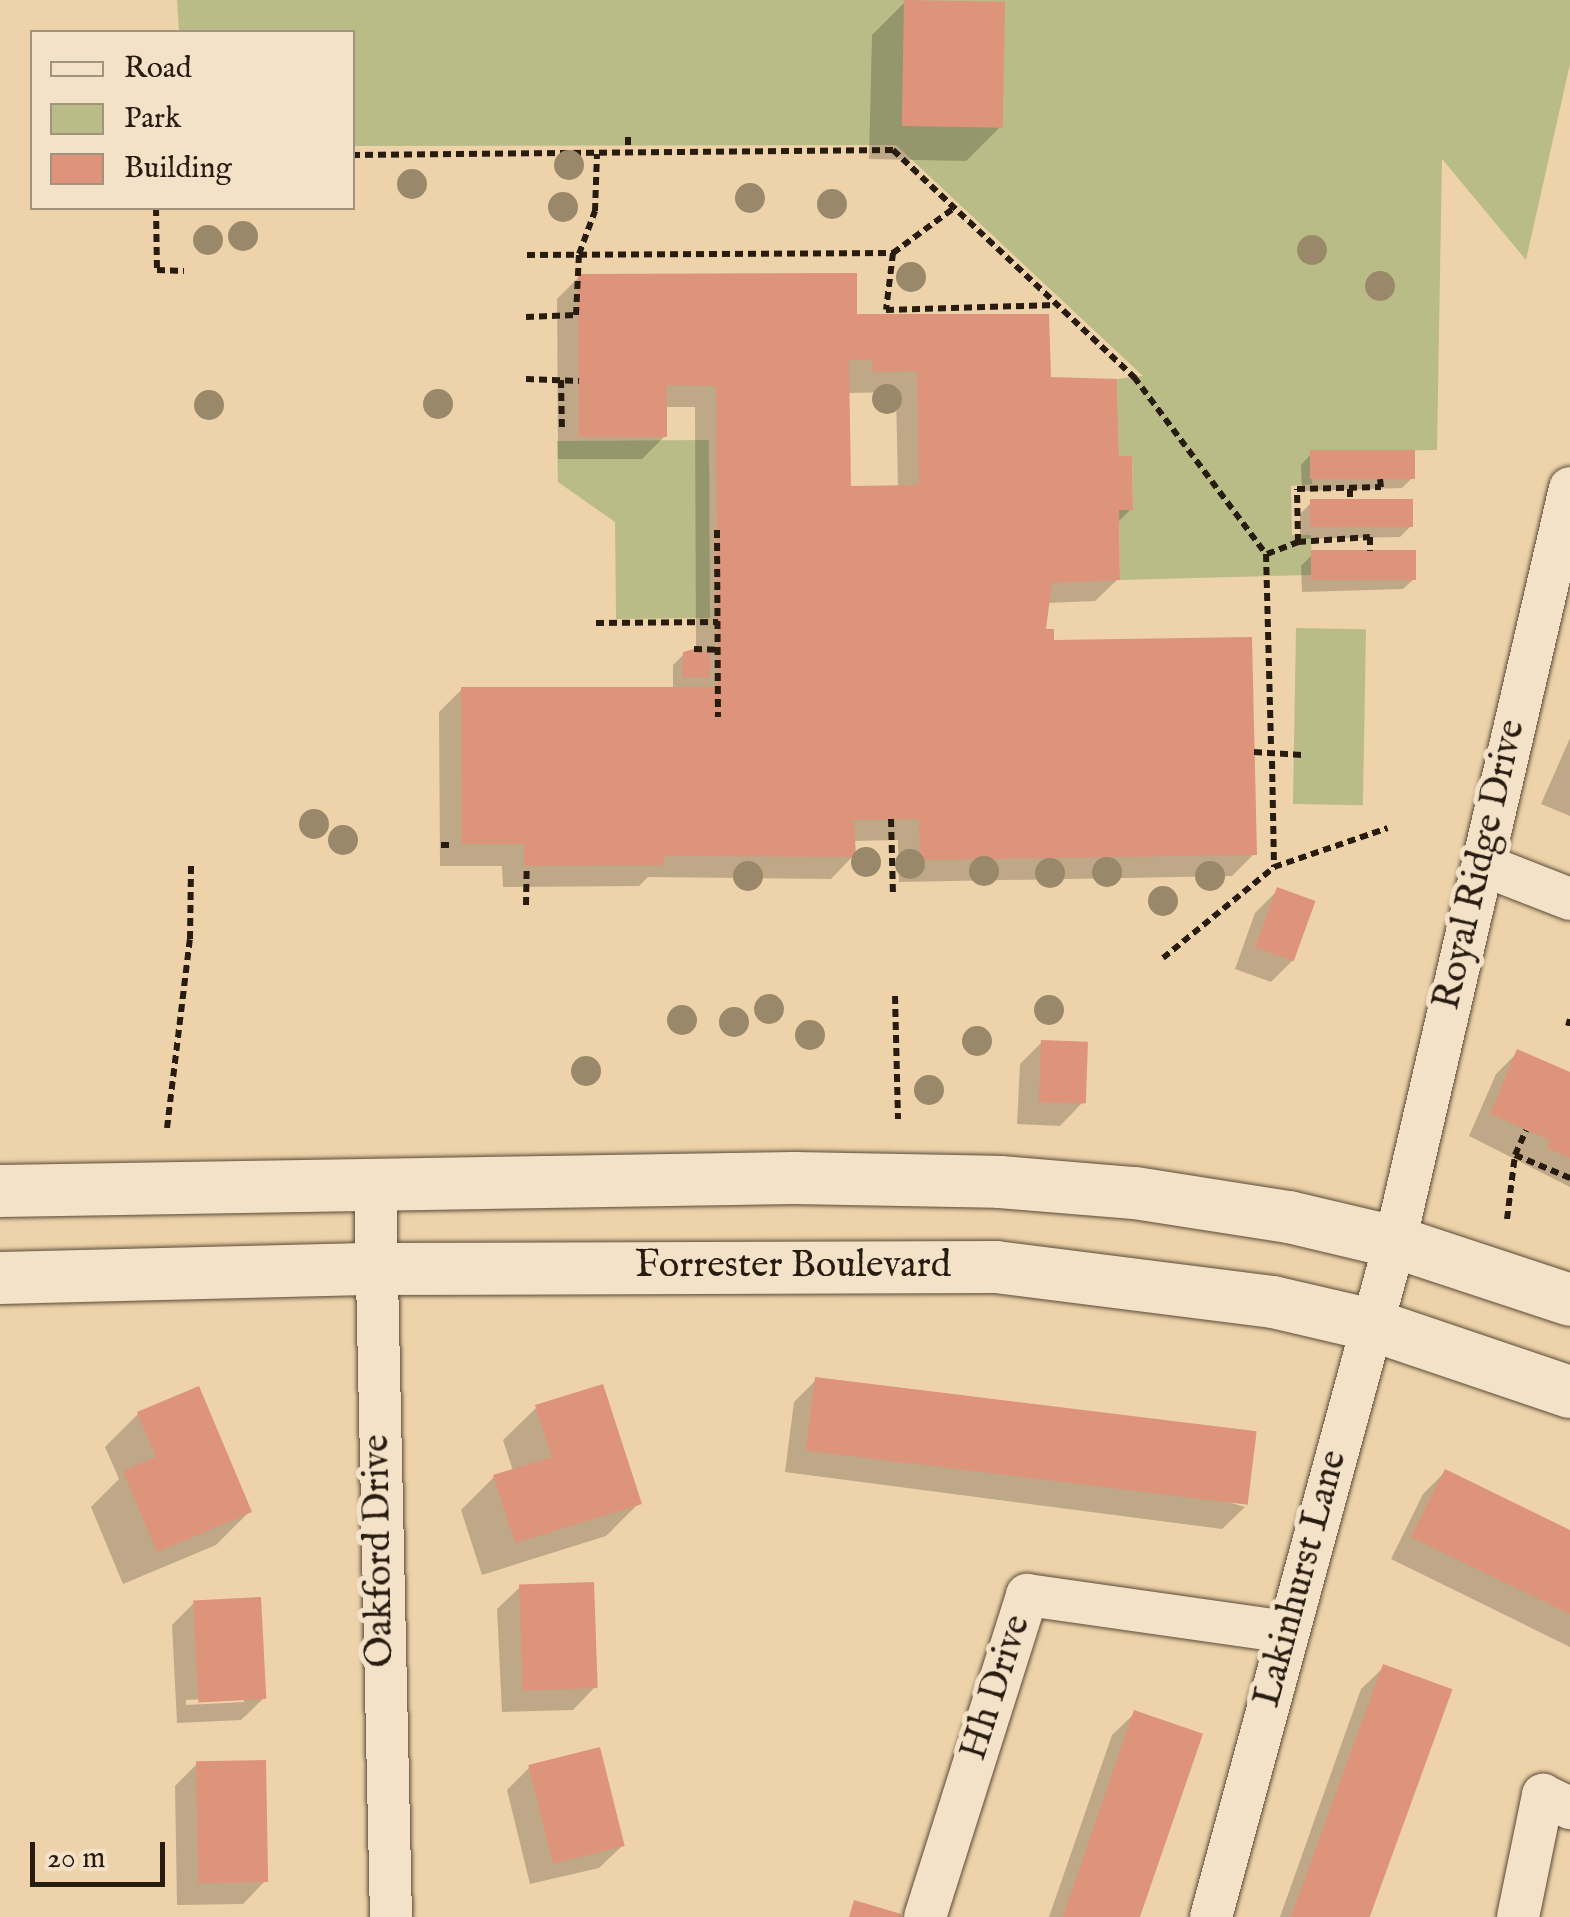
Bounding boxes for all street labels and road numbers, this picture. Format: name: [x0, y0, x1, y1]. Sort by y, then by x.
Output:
street label: Royal Ridge Drive: [1425, 716, 1537, 1014]
street label: Forrester Boulevard: [635, 1244, 951, 1290]
street label: Oakford Drive: [355, 1434, 405, 1668]
street label: Lakinhurst Lane: [1246, 1446, 1358, 1712]
street label: Hh Drive: [952, 1610, 1042, 1766]

